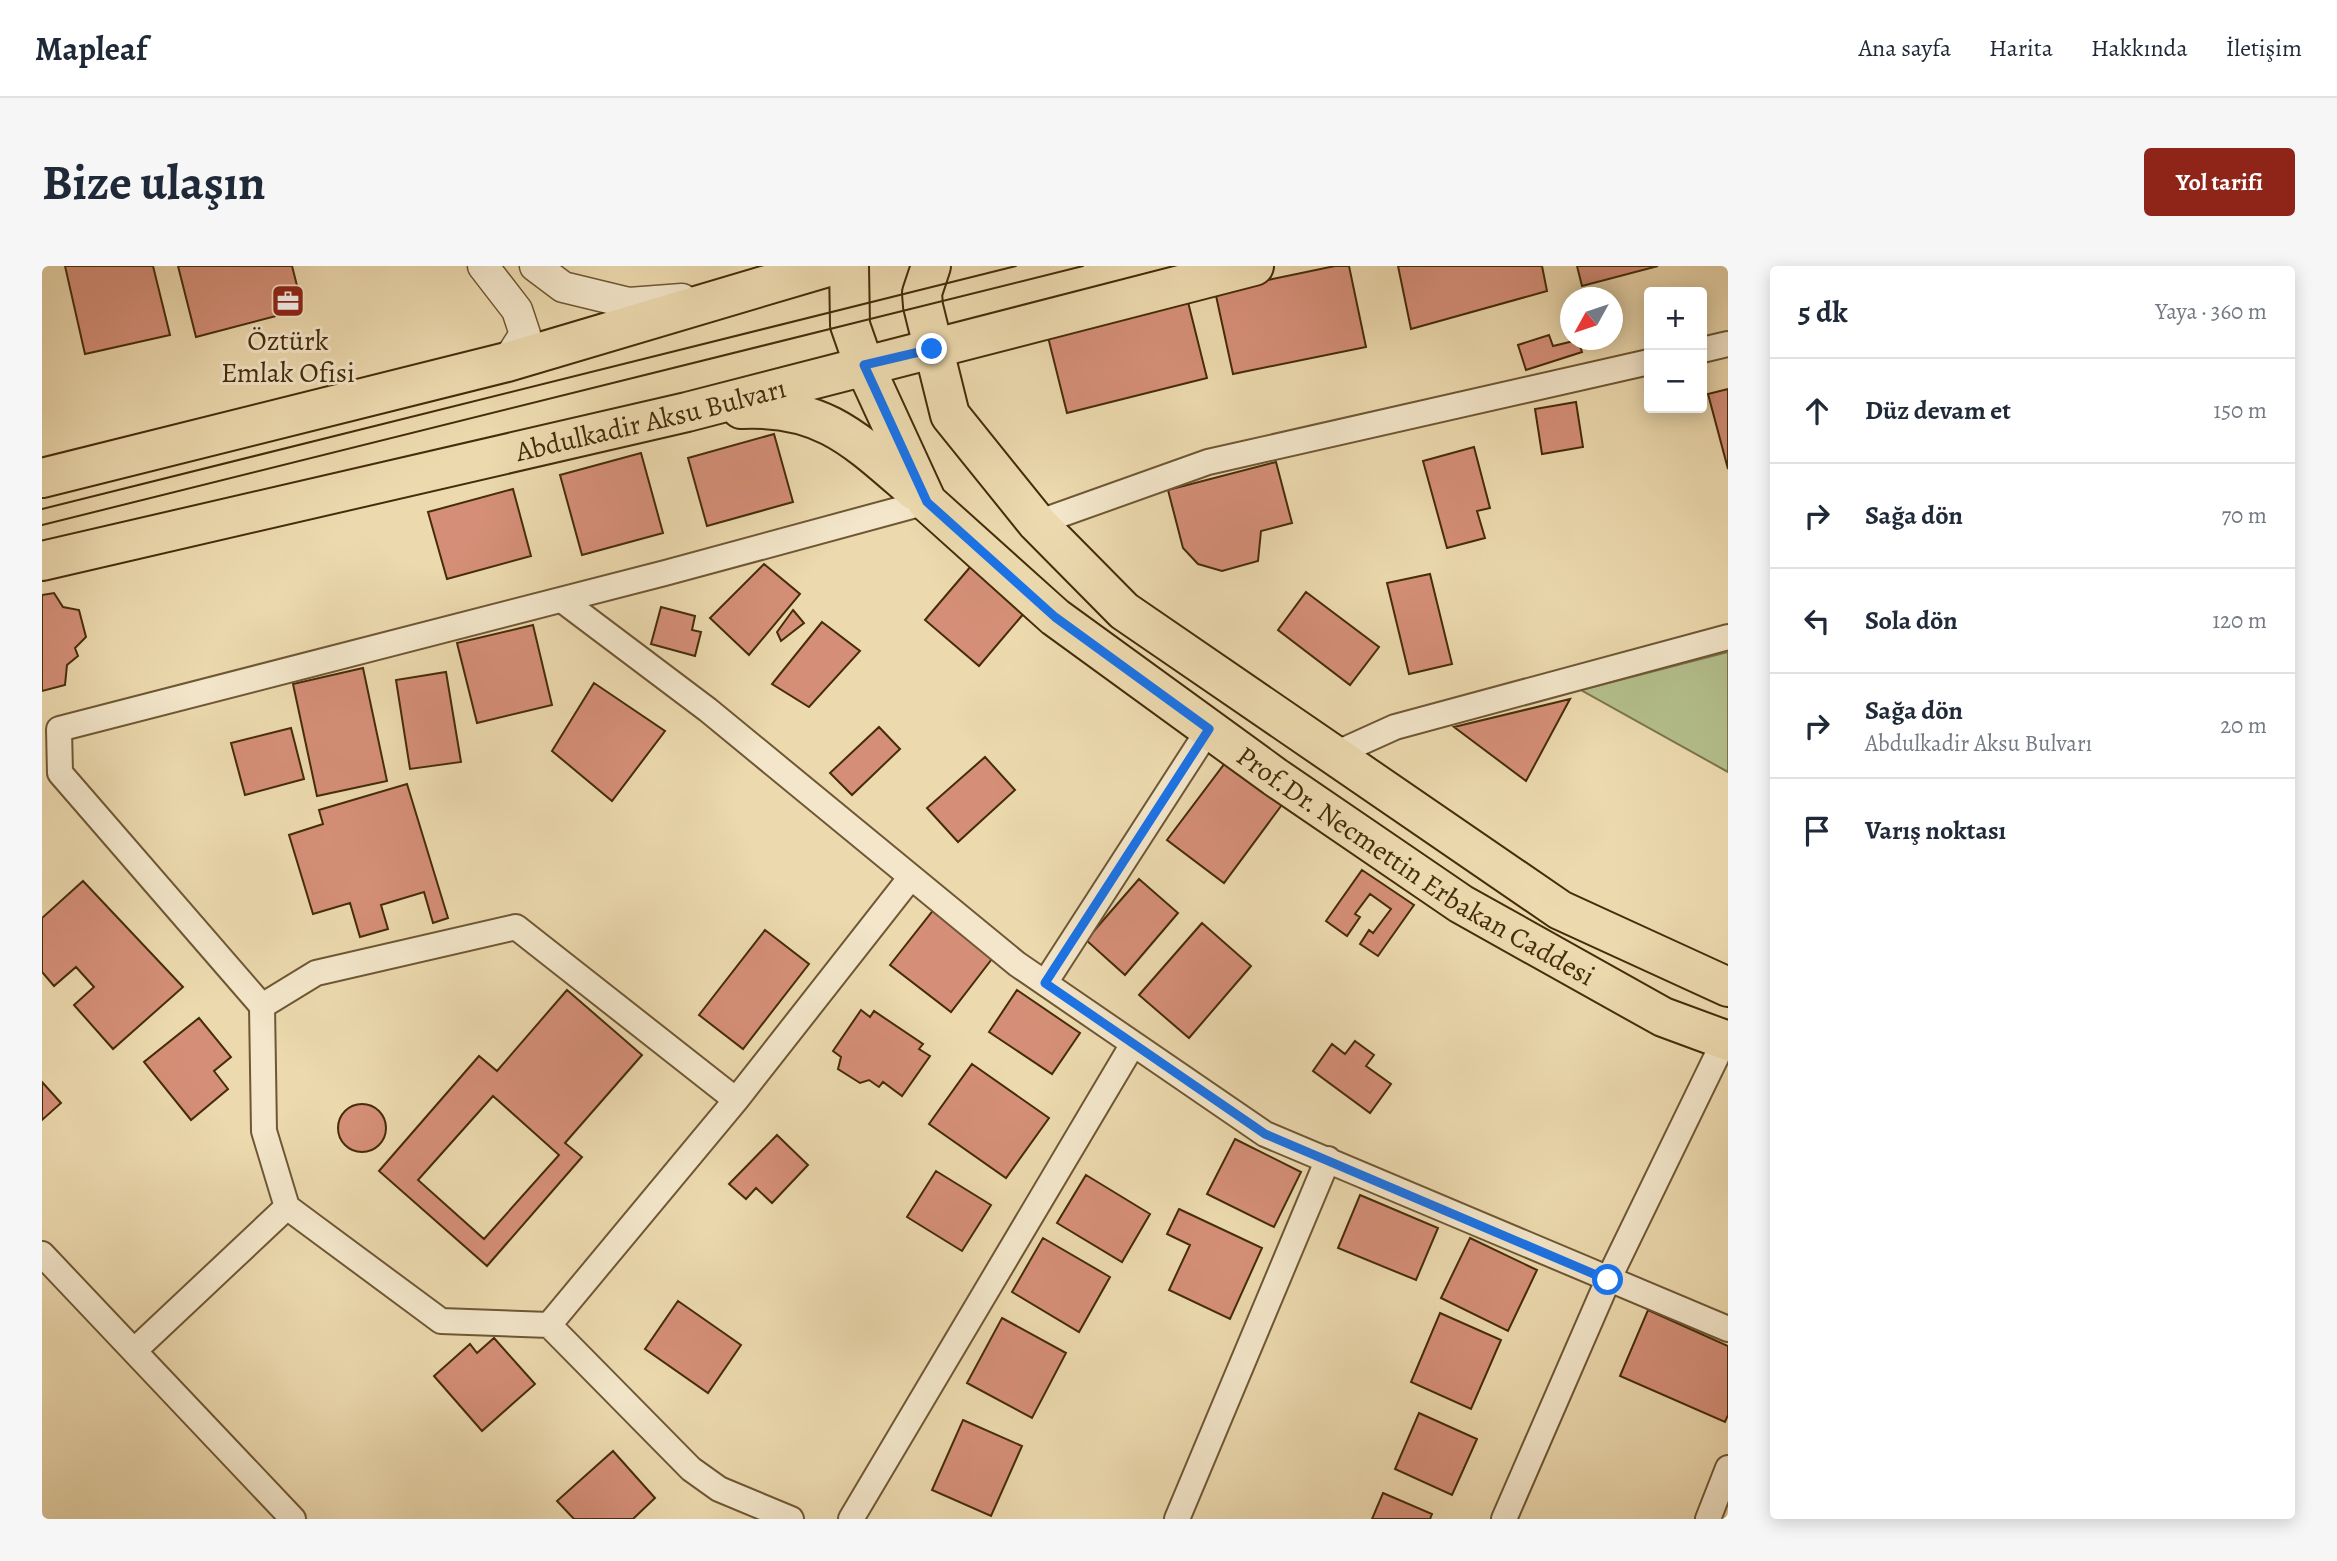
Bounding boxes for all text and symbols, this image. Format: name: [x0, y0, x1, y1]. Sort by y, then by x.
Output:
text: Mapleaf: [35, 26, 147, 71]
text: Ana sayfa: [1859, 32, 1951, 64]
text: Harita: [1989, 32, 2053, 64]
text: Hakkında: [2091, 32, 2188, 64]
text: İletişim: [2226, 32, 2302, 64]
button: Yol tarifi: [2144, 148, 2295, 216]
text: Bize ulaşın: [42, 149, 266, 216]
office icon: Öztürk Emlak Ofisi: [269, 282, 307, 320]
north arrow: [1560, 287, 1623, 350]
map controls: [1644, 287, 1707, 413]
button: +: [1644, 287, 1707, 350]
text: 5 dk: [1798, 292, 1848, 332]
text: Yaya · 360 m: [2155, 296, 2267, 327]
place label: Öztürk Emlak Ofisi: [221, 322, 355, 392]
route end: [916, 333, 947, 364]
button: −: [1644, 350, 1707, 413]
street label: Abdulkadir Aksu Bulvarı: [511, 369, 790, 471]
icon: ahead: [1798, 392, 1836, 430]
text: Düz devam et: [1865, 393, 2011, 428]
text: 150 m: [2213, 395, 2267, 426]
icon: right: [1798, 497, 1836, 535]
text: Sağa dön: [1865, 498, 1963, 533]
text: 70 m: [2221, 500, 2267, 531]
icon: left: [1798, 602, 1836, 640]
text: Sola dön: [1865, 603, 1958, 638]
text: 120 m: [2212, 605, 2267, 636]
text: Sağa dön: [1865, 693, 1963, 728]
icon: right: [1798, 707, 1836, 745]
text: 20 m: [2220, 710, 2267, 741]
text: Abdulkadir Aksu Bulvarı: [1865, 728, 2092, 759]
street label: Prof.Dr. Necmettin Erbakan Caddesi: [1229, 737, 1602, 995]
icon: arrive: [1798, 812, 1836, 850]
text: Varış noktası: [1865, 813, 2006, 848]
route start: [1592, 1264, 1623, 1295]

